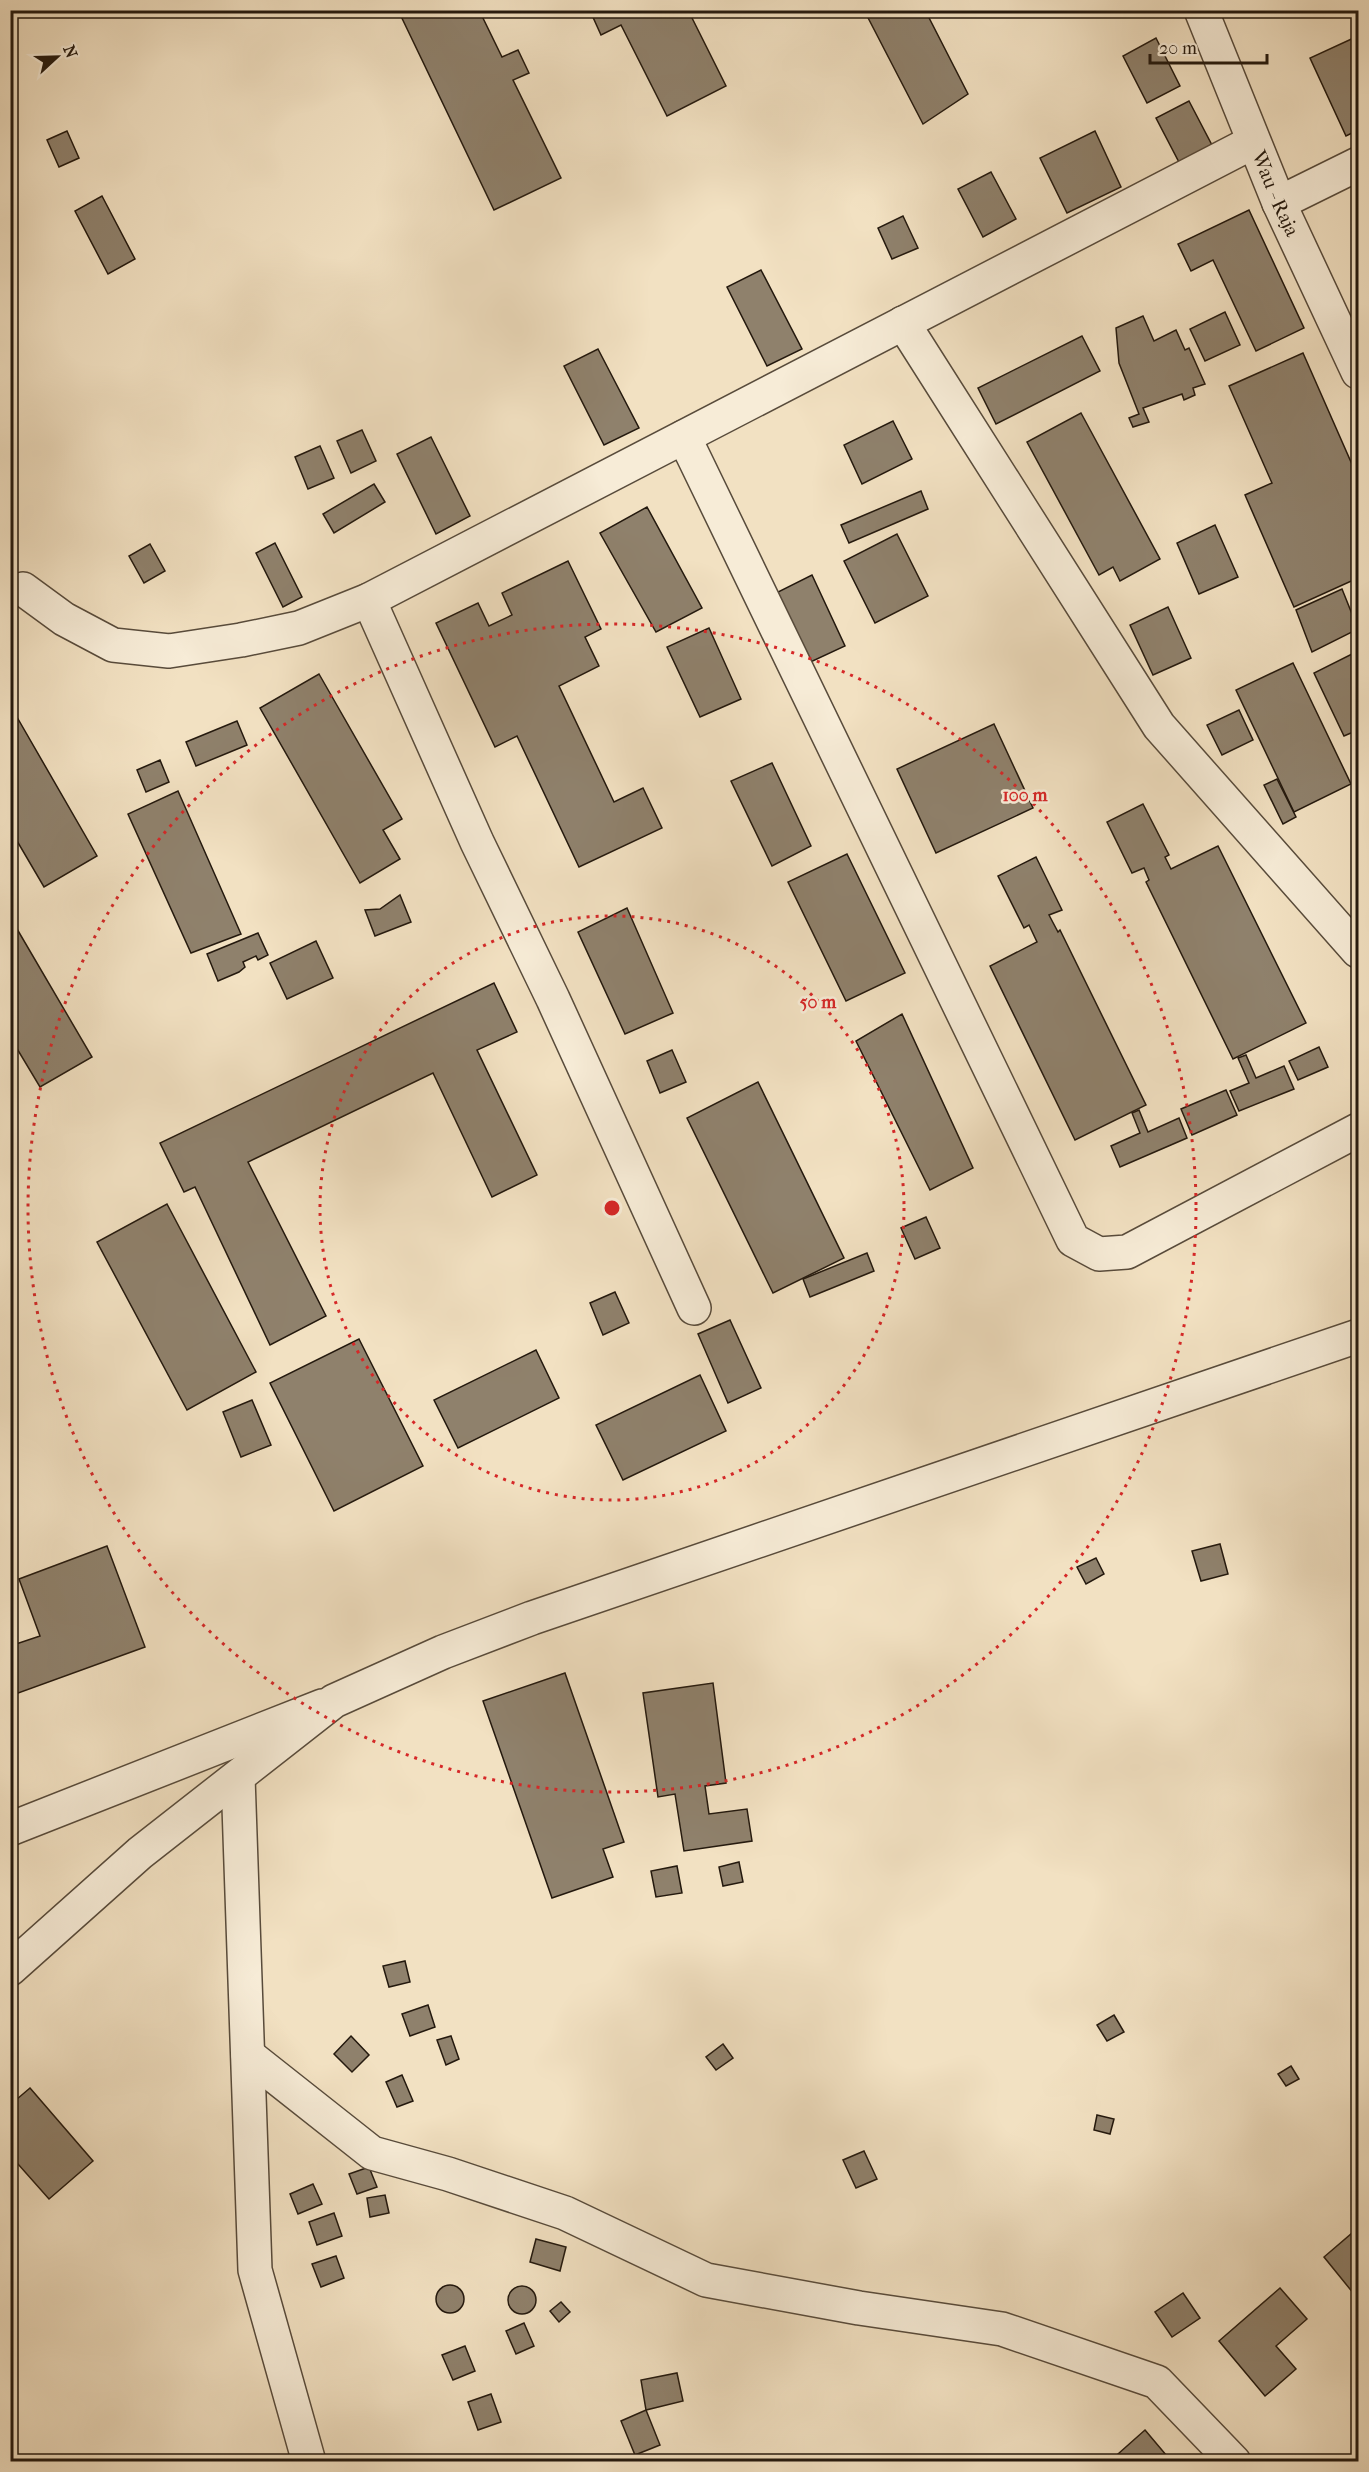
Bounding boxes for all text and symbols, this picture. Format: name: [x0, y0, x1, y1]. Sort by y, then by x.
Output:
north arrow: [27, 27, 87, 87]
scale bar: [1150, 27, 1267, 65]
text: 20 m: [1159, 38, 1197, 59]
text: N: [59, 42, 82, 62]
street label: Wau - Raja: [1247, 146, 1305, 241]
text: 100 m: [1002, 785, 1049, 806]
text: 50 m: [800, 992, 837, 1013]
centre of rings: [602, 1198, 622, 1218]

